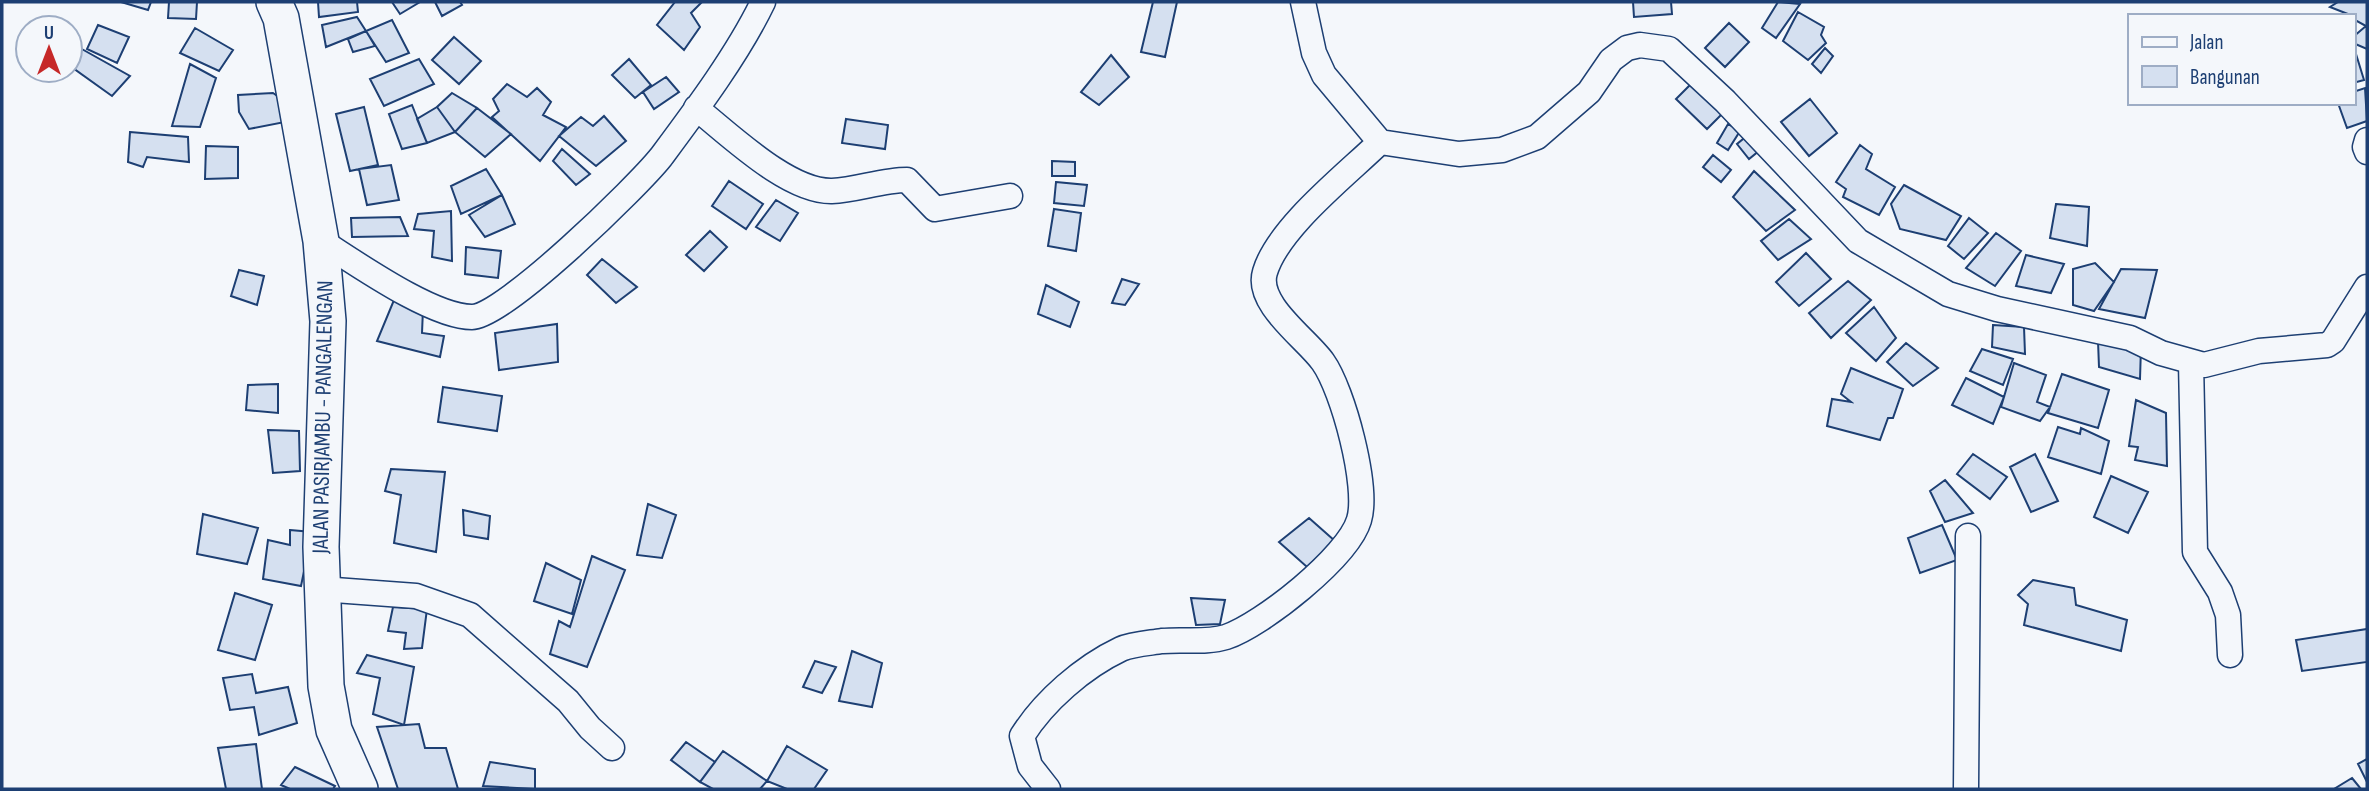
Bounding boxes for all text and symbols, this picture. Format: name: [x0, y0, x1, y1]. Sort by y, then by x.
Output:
north arrow: [14, 14, 84, 84]
legend: [2128, 14, 2355, 105]
text: U: [44, 22, 54, 45]
text: Jalan: [2189, 30, 2223, 55]
text: Bangunan: [2190, 65, 2260, 90]
street label: JALAN PASIRJAMBU - PANGALENGAN: [307, 280, 339, 555]

